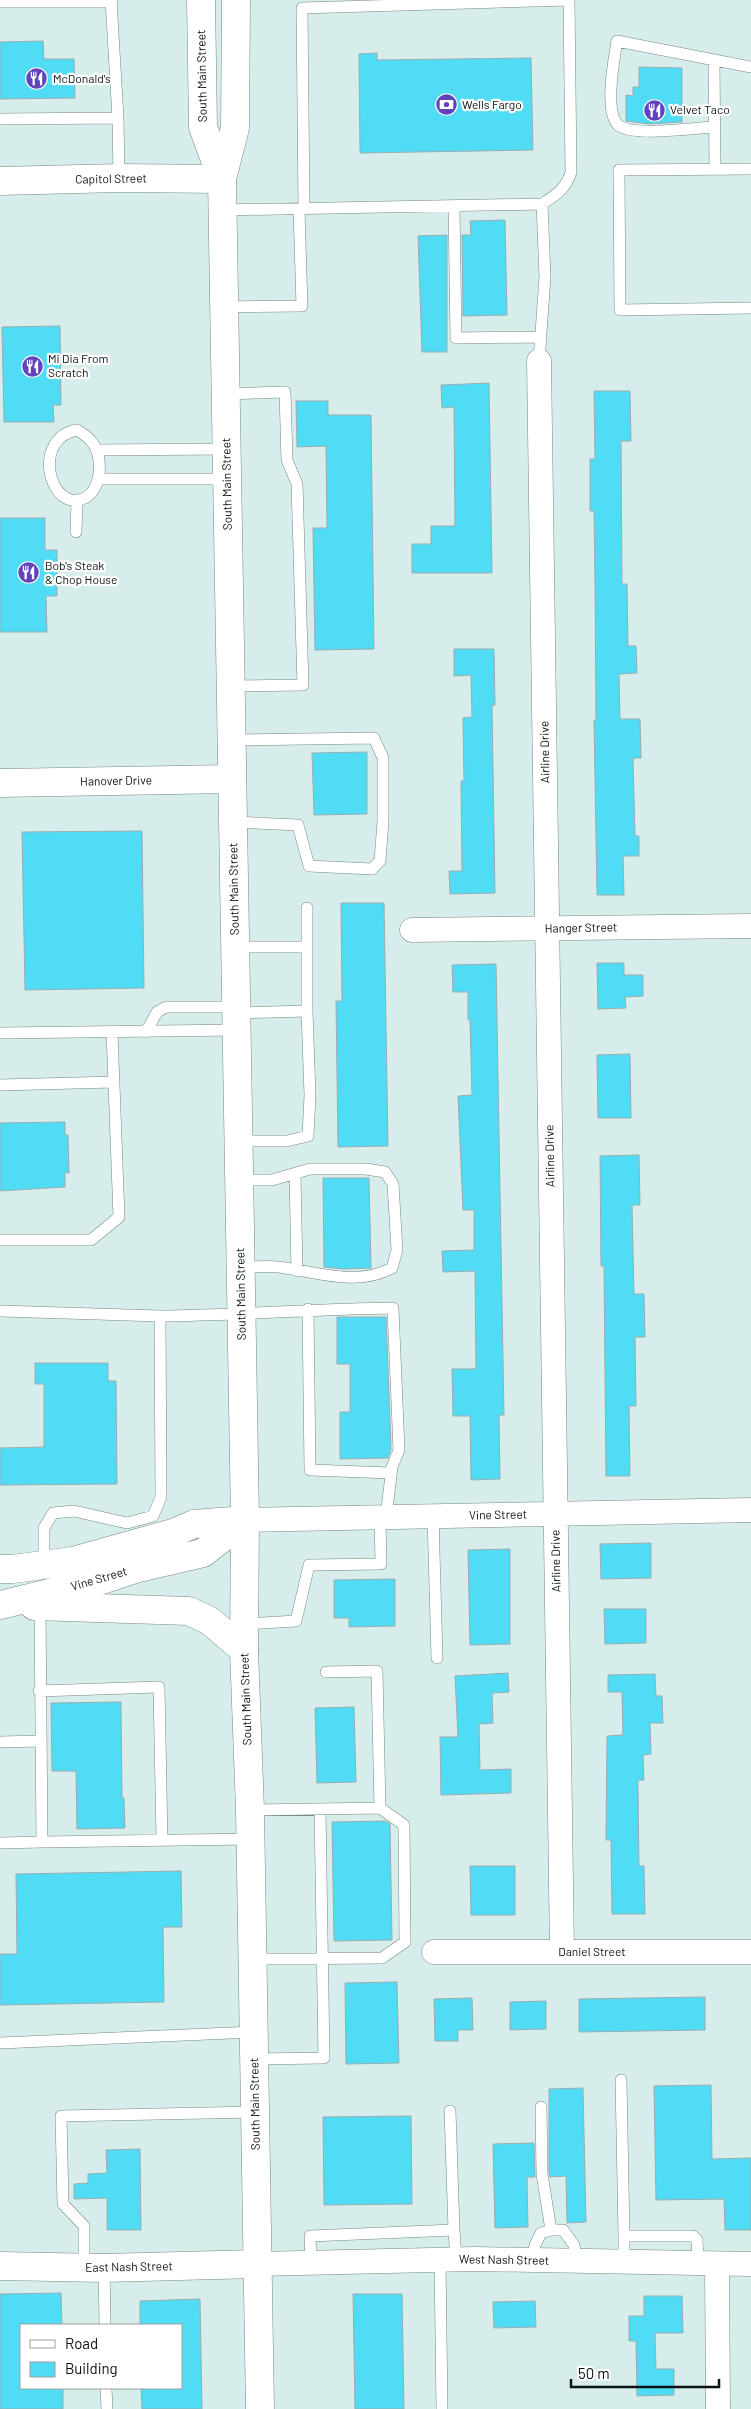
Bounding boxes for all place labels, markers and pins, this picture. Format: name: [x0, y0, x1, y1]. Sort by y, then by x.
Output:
restaurant icon: McDonald's: [25, 67, 49, 91]
place label: McDonald's: [53, 71, 111, 85]
bank icon: Wells Fargo: [434, 93, 458, 117]
place label: Wells Fargo: [462, 97, 522, 111]
restaurant icon: Velvet Taco: [642, 98, 666, 122]
place label: Velvet Taco: [670, 102, 730, 116]
place label: Mi Dia From Scratch: [48, 351, 109, 379]
restaurant icon: Mi Dia From Scratch: [20, 354, 44, 378]
place label: Bob's Steak & Chop House: [45, 558, 118, 586]
restaurant icon: Bob's Steak & Chop House: [17, 561, 41, 585]

